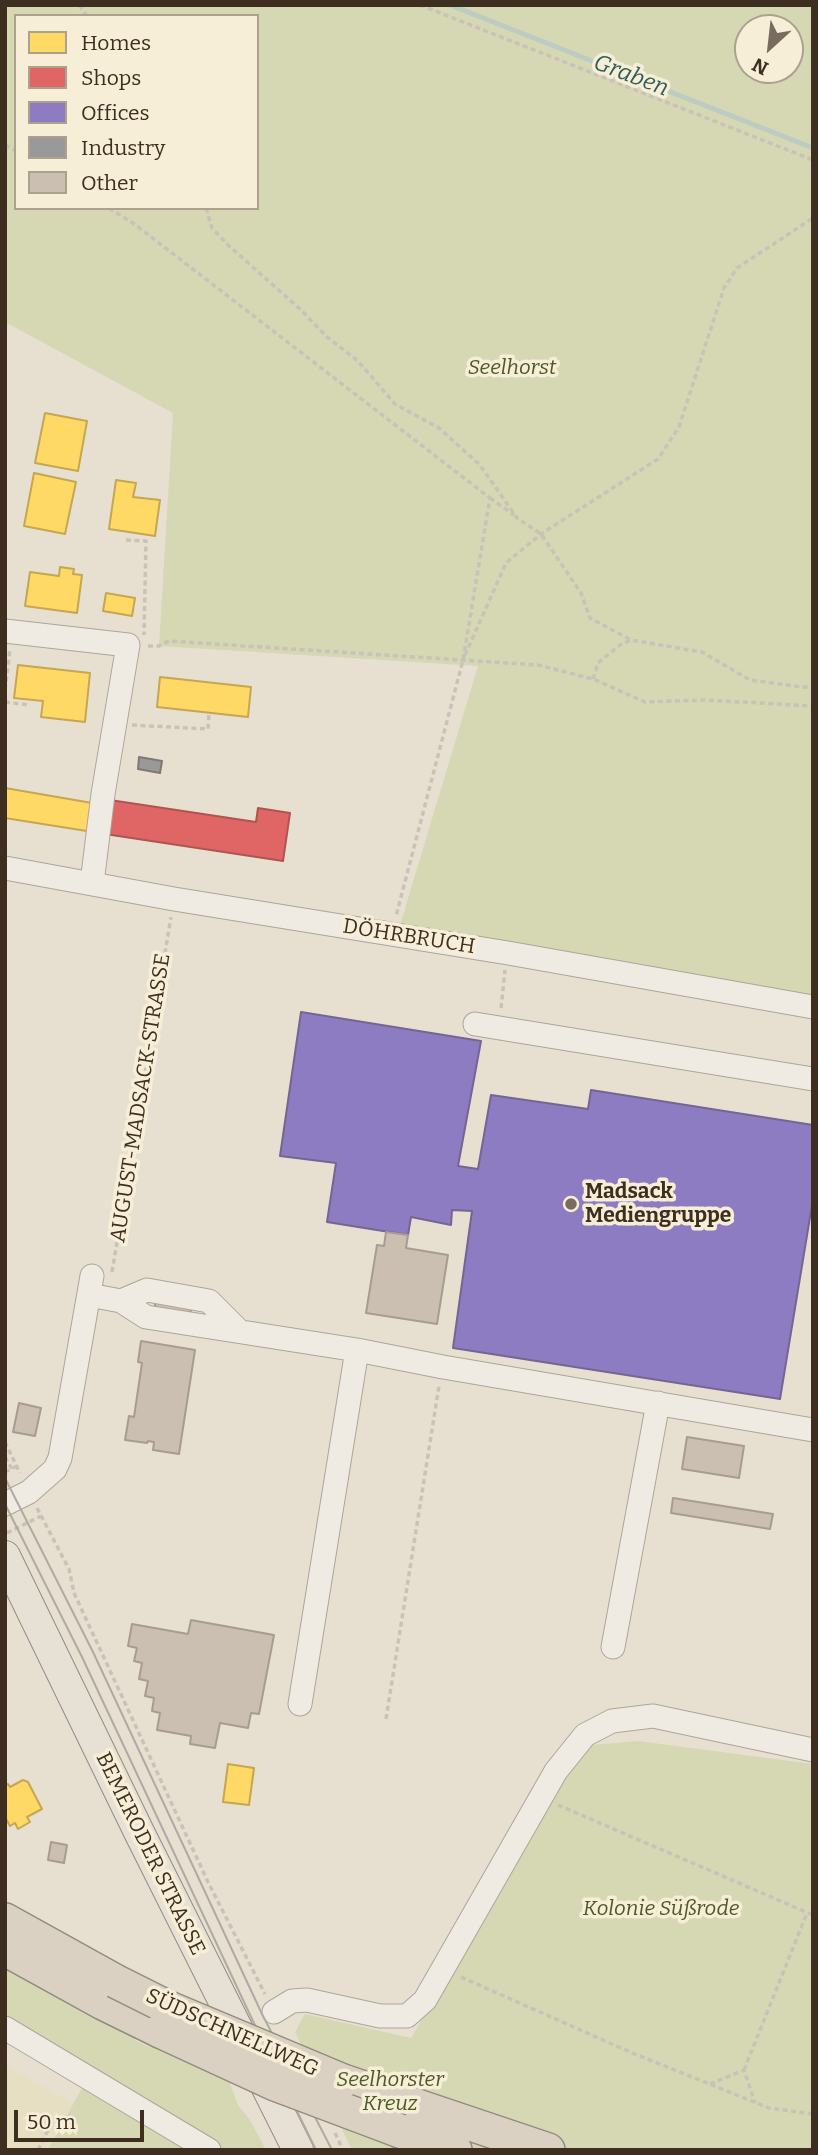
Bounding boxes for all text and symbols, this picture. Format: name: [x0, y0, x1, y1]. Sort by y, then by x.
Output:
legend: [14, 14, 259, 210]
north arrow: [734, 14, 804, 84]
text: Homes: [81, 30, 151, 56]
water label: Graben: [590, 49, 672, 103]
text: N: [748, 53, 772, 80]
text: Shops: [81, 65, 141, 91]
text: Offices: [81, 100, 150, 126]
text: Industry: [81, 135, 165, 161]
text: Other: [81, 170, 138, 196]
park label: Seelhorst: [468, 355, 556, 381]
street label: DÖHRBRUCH: [341, 914, 477, 960]
street label: AUGUST-MADSACK-STRASSE: [106, 952, 176, 1244]
place label: Madsack Mediengruppe: [585, 1179, 731, 1229]
marker: Madsack Mediengruppe: [563, 1196, 579, 1212]
street label: BEMERODER STRASSE: [90, 1748, 210, 1960]
park label: Kolonie Süßrode: [583, 1896, 739, 1922]
street label: SÜDSCHNELLWEG: [142, 1984, 322, 2082]
park label: Seelhorster Kreuz: [336, 2067, 444, 2117]
scale bar: [18, 2096, 147, 2140]
text: 50 m: [27, 2109, 76, 2135]

